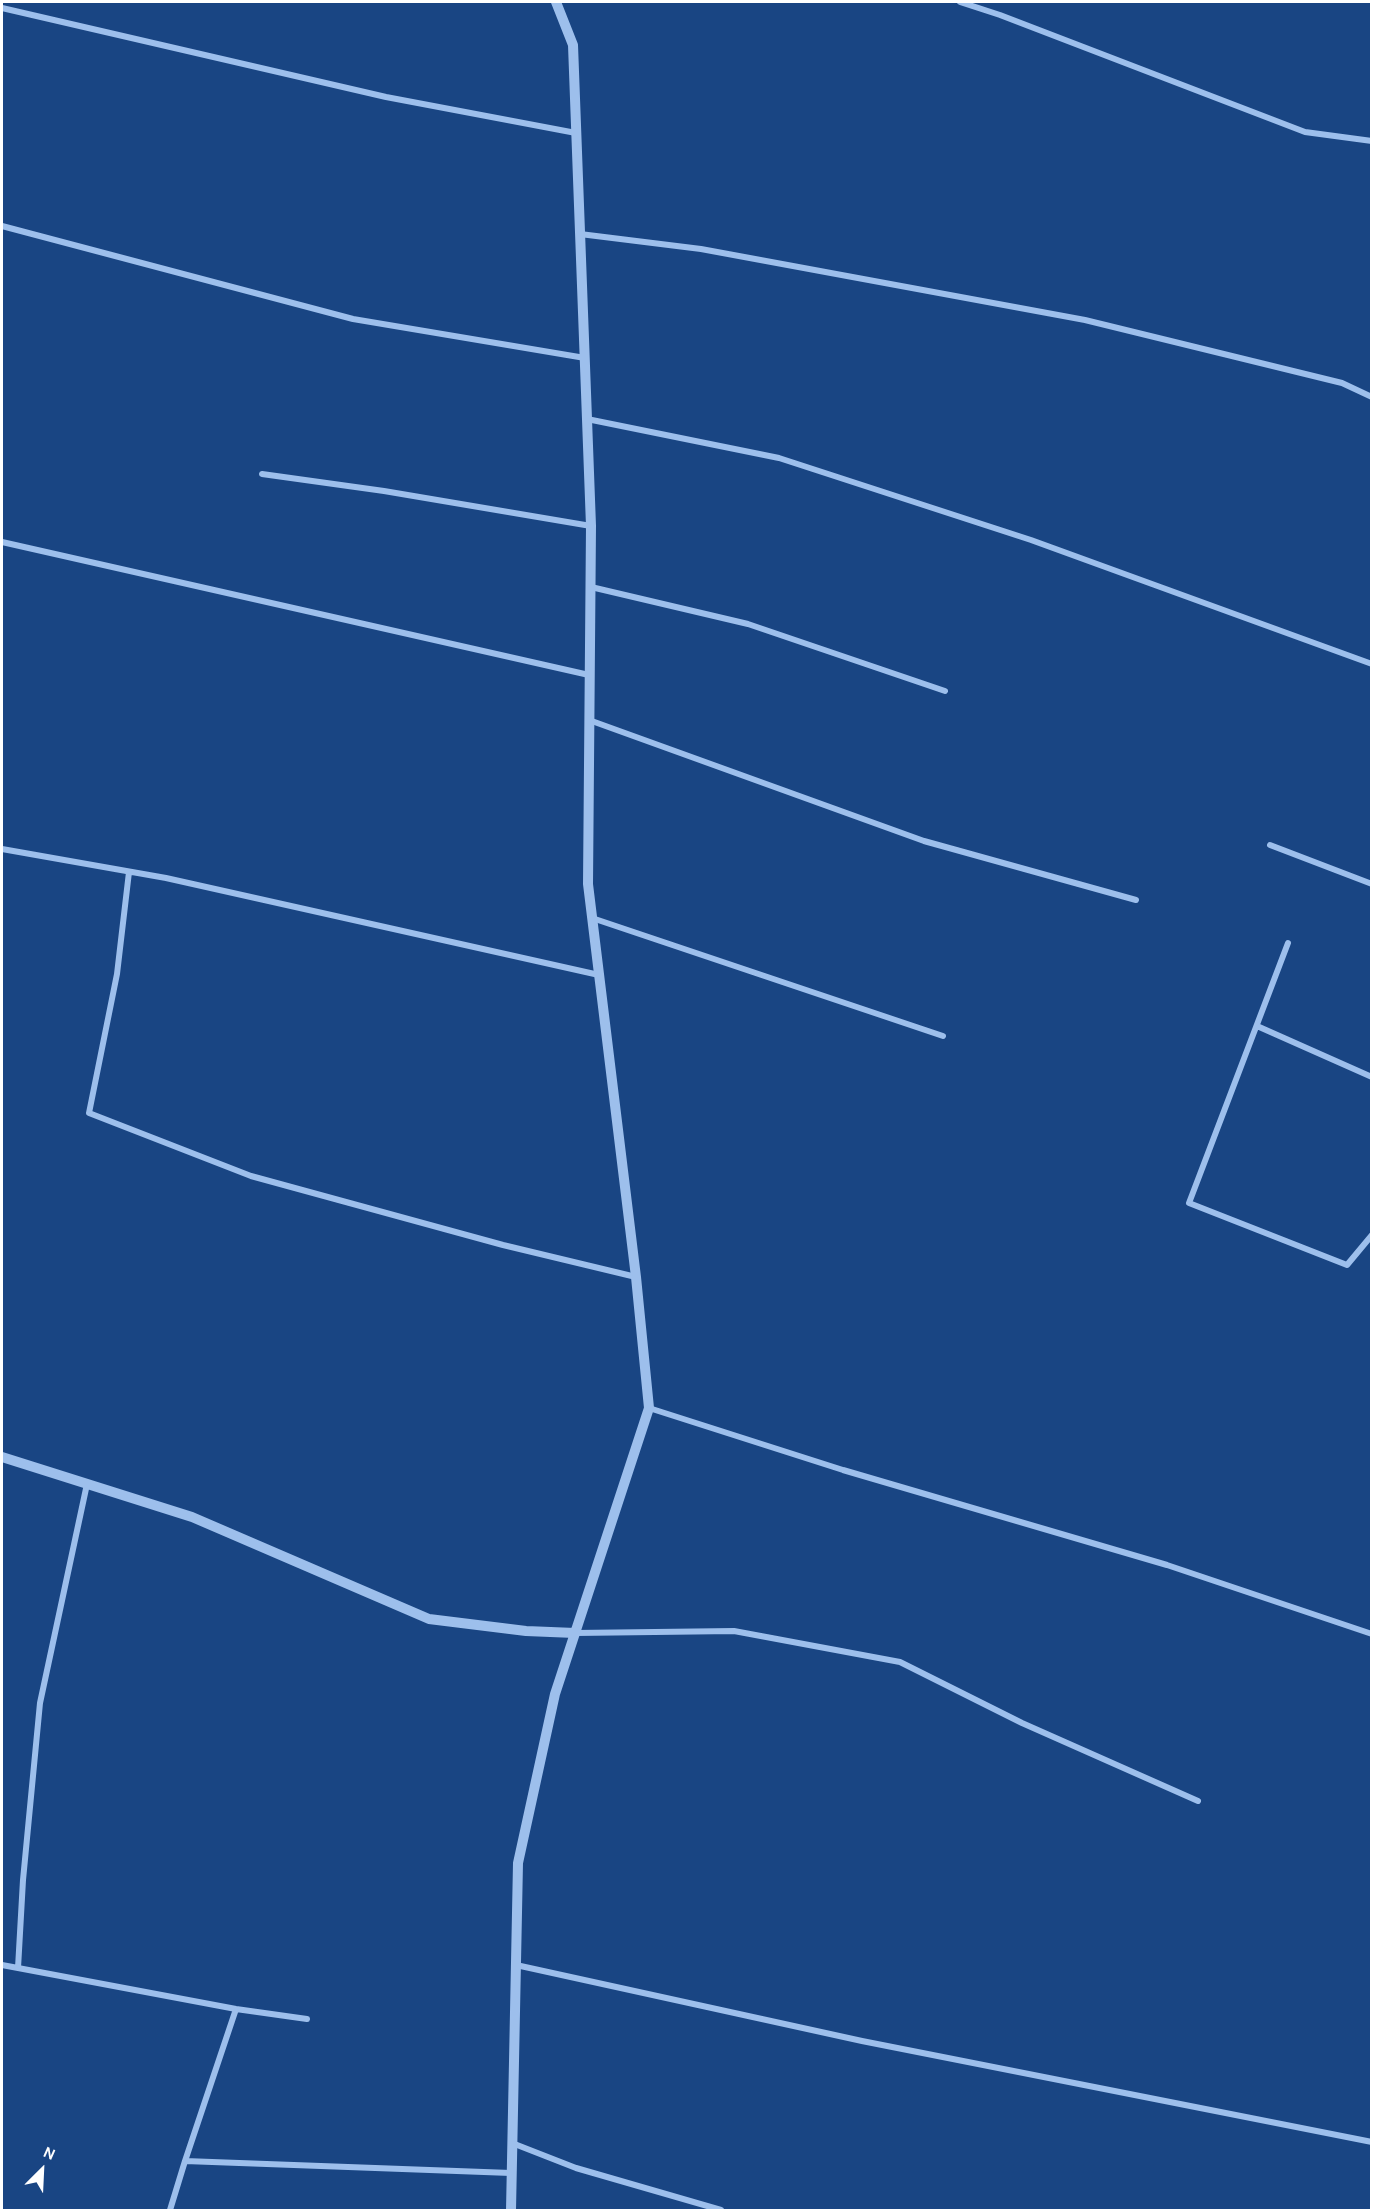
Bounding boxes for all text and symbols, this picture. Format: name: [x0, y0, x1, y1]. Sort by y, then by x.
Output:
north arrow: [12, 2140, 72, 2200]
text: N: [40, 2142, 59, 2164]

